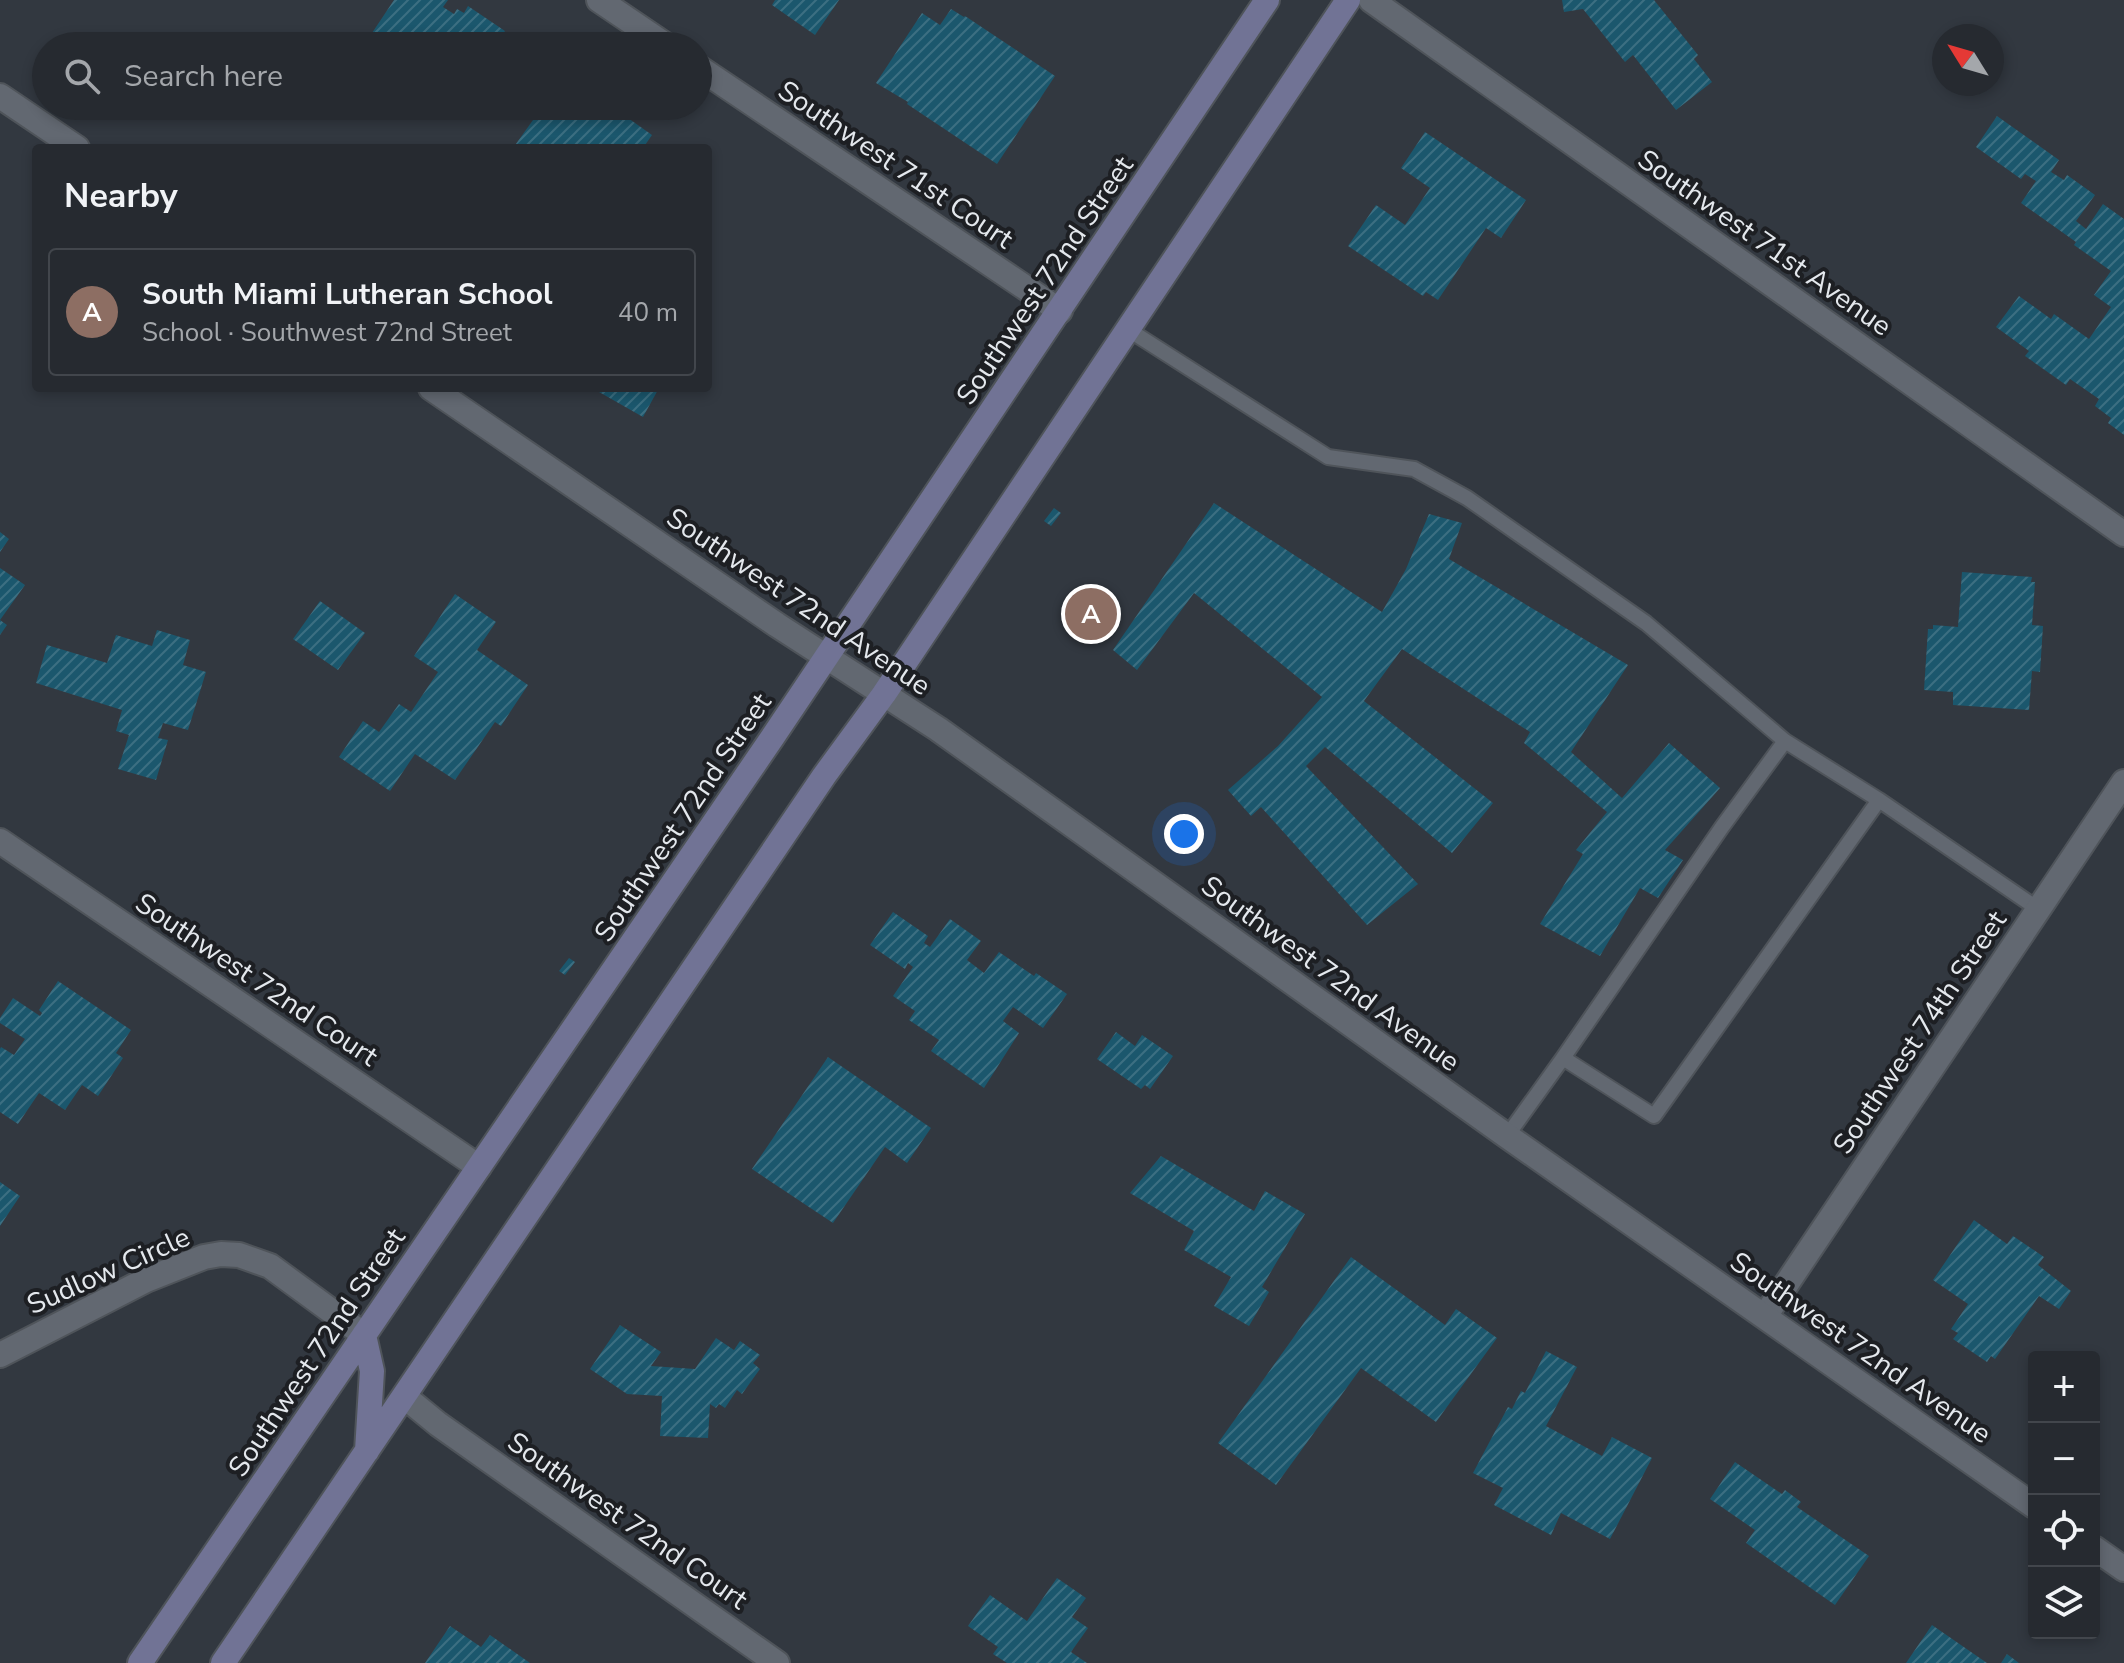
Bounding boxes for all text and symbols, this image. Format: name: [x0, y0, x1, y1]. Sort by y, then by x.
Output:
north arrow: [1932, 24, 2004, 96]
search box: [32, 32, 712, 120]
icon: search: [60, 54, 104, 98]
text: Search here: [124, 56, 283, 97]
street label: Southwest 71st Court: [770, 72, 1021, 258]
street label: Southwest 71st Avenue: [1630, 141, 1899, 345]
street label: Southwest 72nd Street: [947, 149, 1142, 412]
text: Nearby: [64, 173, 178, 219]
text: South Miami Lutheran School: [142, 274, 553, 315]
text: A: [82, 295, 102, 330]
text: 40 m: [618, 295, 678, 330]
text: School · Southwest 72nd Street: [142, 315, 512, 350]
street label: Southwest 72nd Avenue: [659, 499, 938, 705]
pin: A: [1065, 584, 1117, 644]
street label: Southwest 72nd Street: [585, 686, 780, 949]
your location: [1164, 814, 1204, 854]
street label: Southwest 72nd Avenue: [1193, 867, 1467, 1081]
street label: Southwest 72nd Court: [128, 884, 386, 1075]
street label: Southwest 74th Street: [1824, 903, 2016, 1162]
street label: Sudlow Circle: [21, 1218, 196, 1324]
street label: Southwest 72nd Street: [219, 1221, 414, 1484]
street label: Southwest 72nd Avenue: [1722, 1243, 1999, 1453]
map controls: [2028, 1351, 2100, 1639]
button: +: [2028, 1351, 2100, 1423]
street label: Southwest 72nd Court: [500, 1423, 755, 1618]
button: −: [2028, 1423, 2100, 1495]
button: locate: [2028, 1495, 2100, 1567]
button: layers: [2028, 1567, 2100, 1639]

